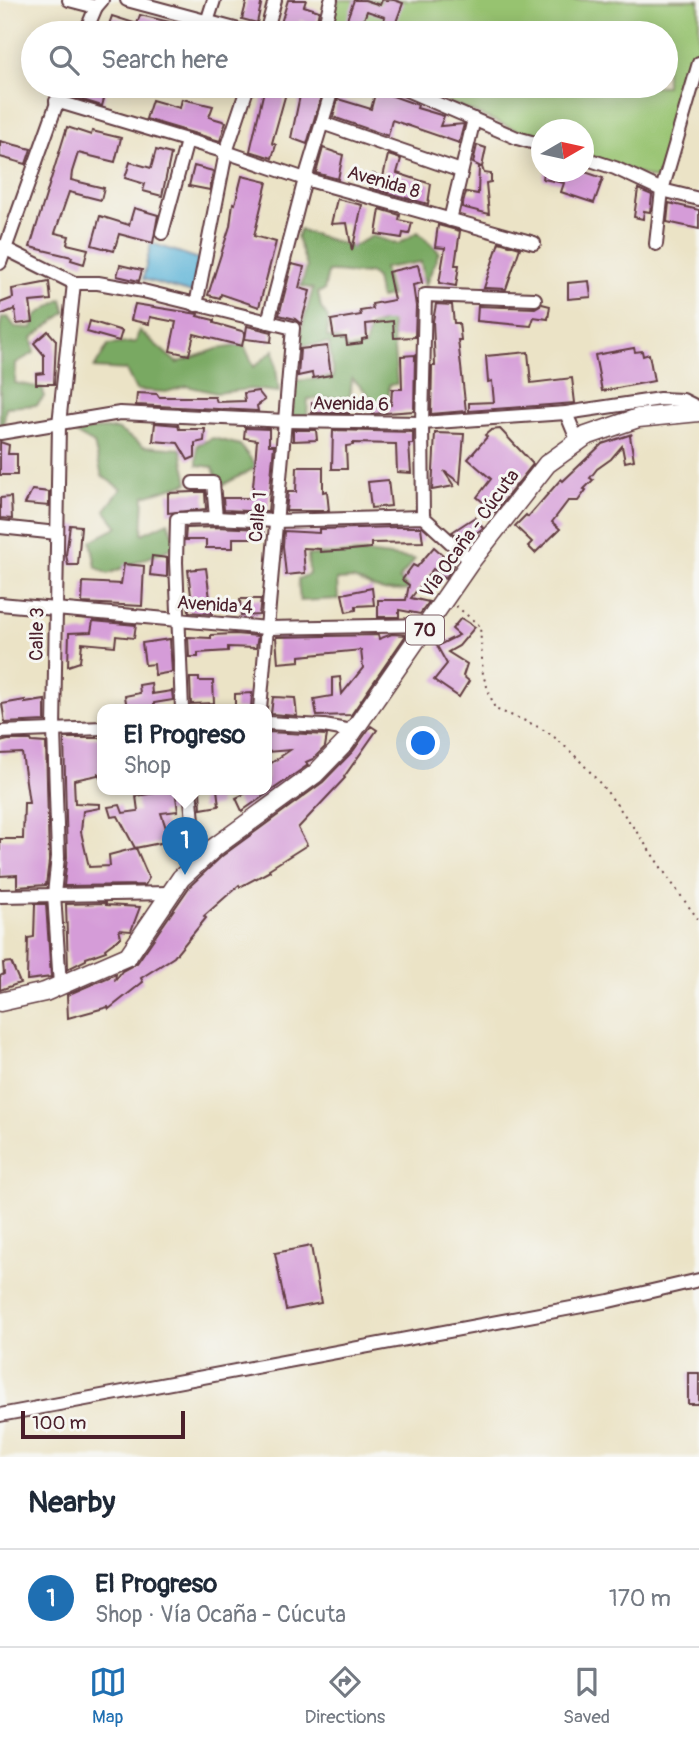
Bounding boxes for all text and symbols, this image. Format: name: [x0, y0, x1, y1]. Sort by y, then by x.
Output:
search box: [21, 21, 678, 98]
icon: search: [45, 41, 83, 79]
text: Search here: [101, 44, 228, 76]
north arrow: [531, 119, 594, 182]
street label: Avenida 8: [345, 160, 423, 204]
street label: Avenida 6: [313, 391, 389, 417]
street label: Vía Ocaña - Cúcuta: [415, 464, 525, 603]
street label: Calle 1: [244, 491, 272, 543]
street label: Avenida 4: [176, 590, 254, 620]
street label: Calle 3: [25, 607, 49, 661]
road number: 70: [406, 616, 444, 644]
popup: [97, 704, 272, 795]
text: El Progreso: [123, 719, 246, 751]
your location: [406, 726, 440, 760]
text: Shop: [123, 751, 171, 780]
pin: 1: [162, 817, 208, 875]
scale bar: [21, 1408, 186, 1440]
text: 100 m: [32, 1411, 86, 1435]
text: Nearby: [28, 1484, 115, 1521]
text: El Progreso: [95, 1568, 217, 1600]
text: 1: [47, 1584, 56, 1613]
text: 170 m: [609, 1584, 671, 1613]
text: Shop · Vía Ocaña - Cúcuta: [95, 1600, 346, 1629]
tab: Map: [89, 1663, 127, 1729]
tab: Directions: [305, 1663, 385, 1729]
tab: Saved: [563, 1663, 610, 1729]

